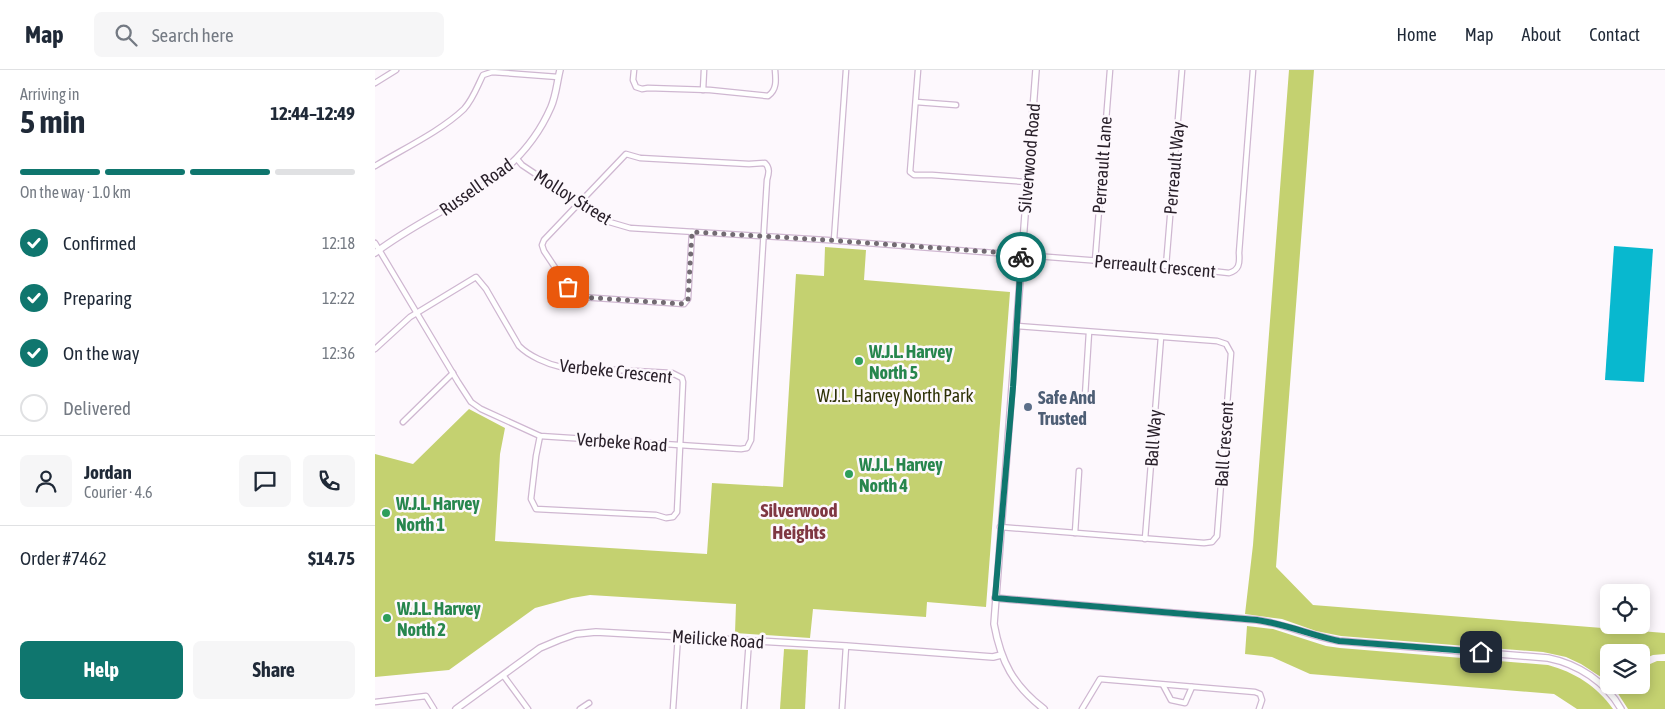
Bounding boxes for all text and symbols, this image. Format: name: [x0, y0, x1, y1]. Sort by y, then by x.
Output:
search box: [94, 12, 444, 57]
text: Map: [25, 21, 64, 48]
icon: search: [112, 21, 140, 49]
text: Search here: [152, 24, 234, 46]
text: Home: [1397, 24, 1437, 45]
text: Map: [1465, 24, 1494, 45]
text: About: [1522, 24, 1561, 45]
text: Contact: [1589, 24, 1640, 45]
text: Arriving in: [20, 85, 80, 103]
text: 12:44–12:49: [270, 102, 355, 124]
street label: Silverwood Road: [1014, 102, 1044, 214]
text: 5 min: [20, 103, 85, 140]
street label: Perreault Lane: [1088, 116, 1116, 214]
street label: Perreault Way: [1159, 121, 1189, 215]
street label: Russell Road: [435, 154, 517, 220]
street label: Molloy Street: [530, 165, 616, 229]
text: On the way · 1.0 km: [20, 183, 131, 201]
icon: check: [20, 229, 48, 257]
text: Confirmed: [63, 232, 136, 254]
courier: [996, 232, 1046, 282]
text: 12:18: [322, 234, 355, 252]
icon: bike: [1007, 243, 1035, 271]
street label: Perreault Crescent: [1093, 250, 1217, 282]
pin: [547, 266, 589, 308]
icon: bag: [554, 273, 582, 301]
icon: check: [20, 284, 48, 312]
text: Preparing: [63, 287, 132, 309]
text: 12:22: [322, 289, 355, 307]
icon: check: [20, 339, 48, 367]
place label: W.J.L. Harvey North 5: [868, 341, 953, 383]
text: On the way: [63, 342, 140, 364]
text: 12:36: [322, 344, 355, 362]
street label: Verbeke Crescent: [559, 355, 673, 387]
marker: W.J.L. Harvey North 5: [853, 355, 865, 367]
park label: W.J.L. Harvey North Park: [817, 385, 973, 406]
place label: Safe And Trusted: [1038, 387, 1096, 429]
text: Delivered: [63, 397, 131, 419]
marker: Safe And Trusted: [1022, 401, 1034, 413]
street label: Ball Crescent: [1211, 401, 1237, 487]
street label: Ball Way: [1141, 409, 1165, 467]
street label: Verbeke Road: [576, 428, 668, 456]
place label: W.J.L. Harvey North 4: [858, 454, 943, 496]
button: person: [20, 455, 72, 507]
button: chat: [239, 455, 291, 507]
button: phone: [303, 455, 355, 507]
text: Jordan: [84, 461, 132, 483]
marker: W.J.L. Harvey North 4: [843, 468, 855, 480]
text: Courier · 4.6: [84, 483, 153, 501]
place label: W.J.L. Harvey North 1: [395, 493, 480, 535]
district label: Silverwood Heights: [760, 499, 838, 543]
marker: W.J.L. Harvey North 1: [380, 507, 392, 519]
text: Order #7462: [20, 547, 107, 569]
text: $14.75: [308, 547, 355, 569]
map controls: [1600, 584, 1650, 694]
button: locate: [1600, 584, 1650, 634]
place label: W.J.L. Harvey North 2: [396, 598, 481, 640]
marker: W.J.L. Harvey North 2: [381, 612, 393, 624]
street label: Meilicke Road: [671, 625, 765, 653]
pin: [1460, 631, 1502, 673]
icon: home: [1467, 638, 1495, 666]
button: Help: [20, 641, 183, 699]
button: Share: [193, 641, 355, 699]
button: layers: [1600, 644, 1650, 694]

